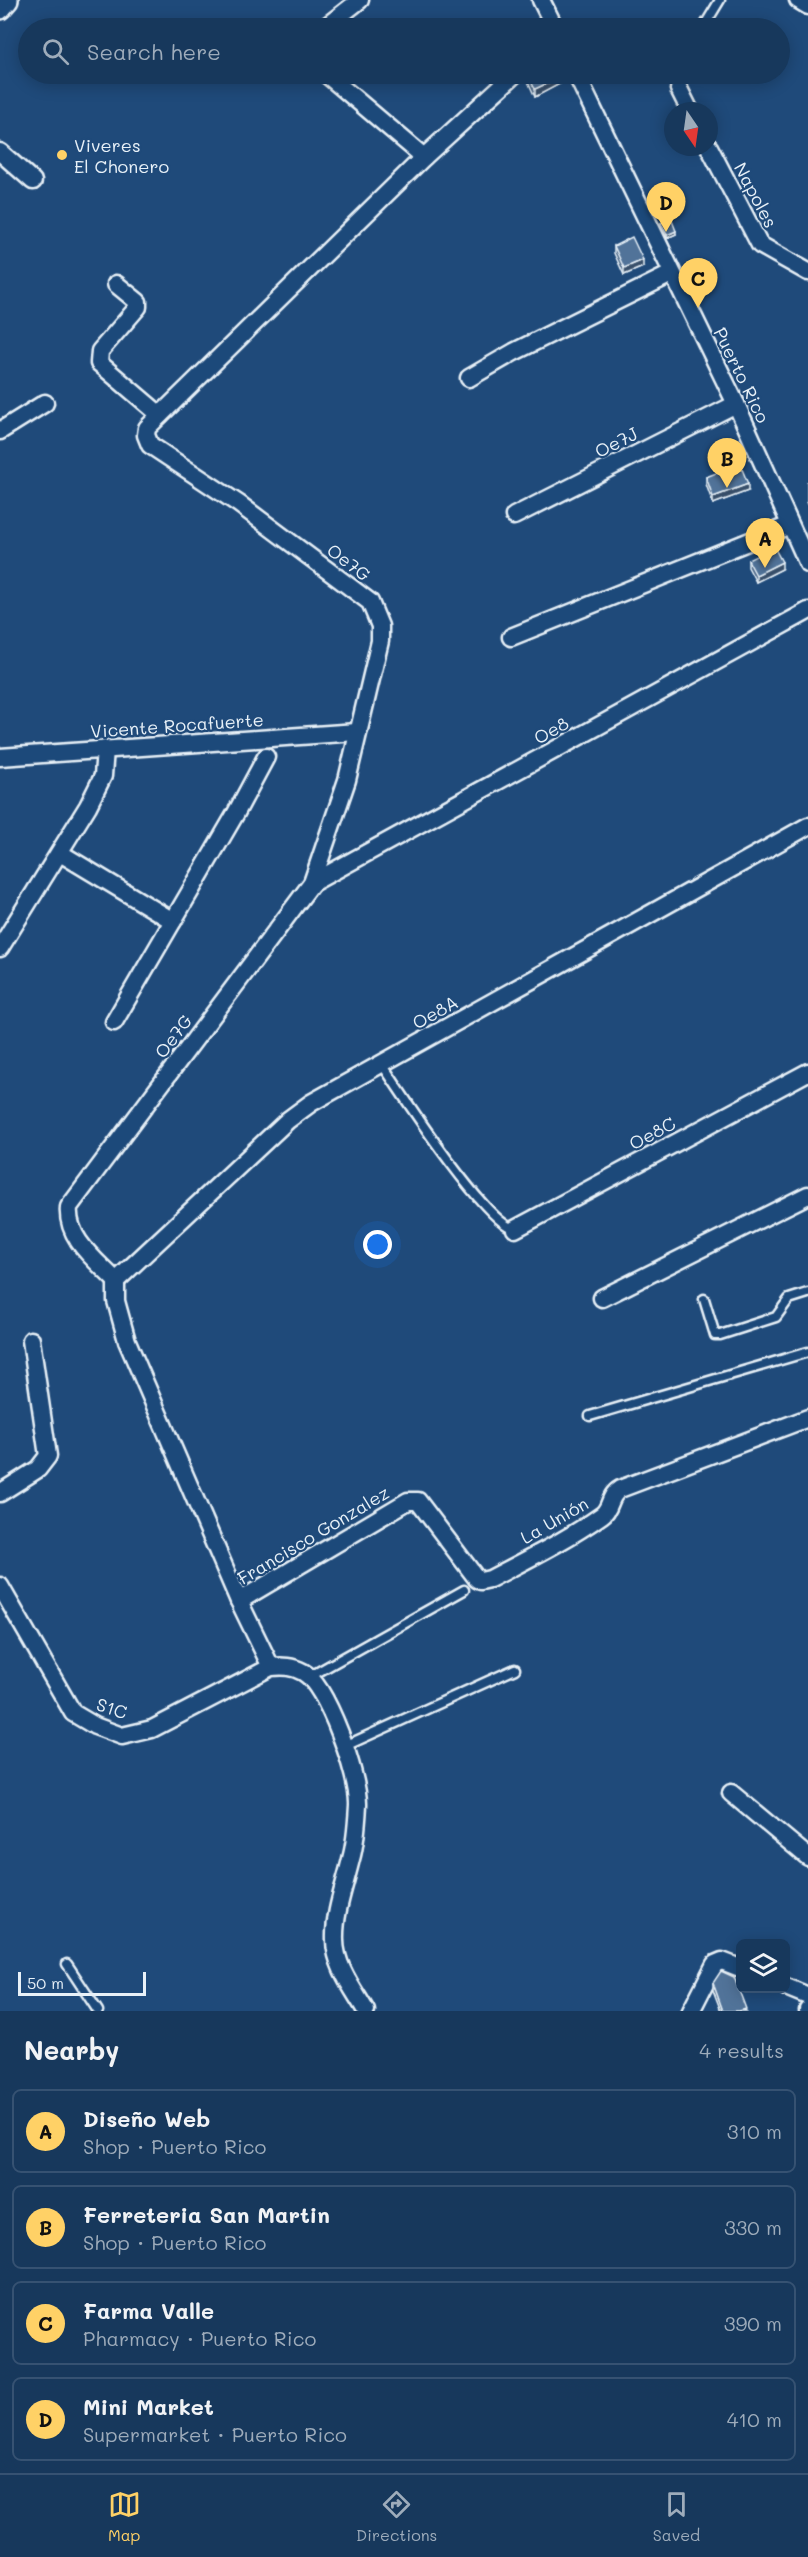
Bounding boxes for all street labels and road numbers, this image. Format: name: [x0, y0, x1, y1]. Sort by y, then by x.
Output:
street label: Napoles: [729, 158, 783, 232]
street label: Puerto Rico: [708, 323, 776, 427]
street label: Oe7J: [590, 421, 642, 463]
street label: Oe7G: [322, 538, 376, 586]
street label: Vicente Rocafuerte: [90, 707, 264, 743]
street label: Oe8: [529, 711, 573, 749]
street label: Oe8A: [408, 990, 462, 1034]
street label: Oe7G: [149, 1009, 197, 1063]
street label: Oe8C: [625, 1111, 679, 1155]
street label: Francisco Gonzalez: [233, 1480, 393, 1590]
street label: La Unión: [516, 1491, 592, 1549]
street label: S1C: [94, 1692, 131, 1724]

